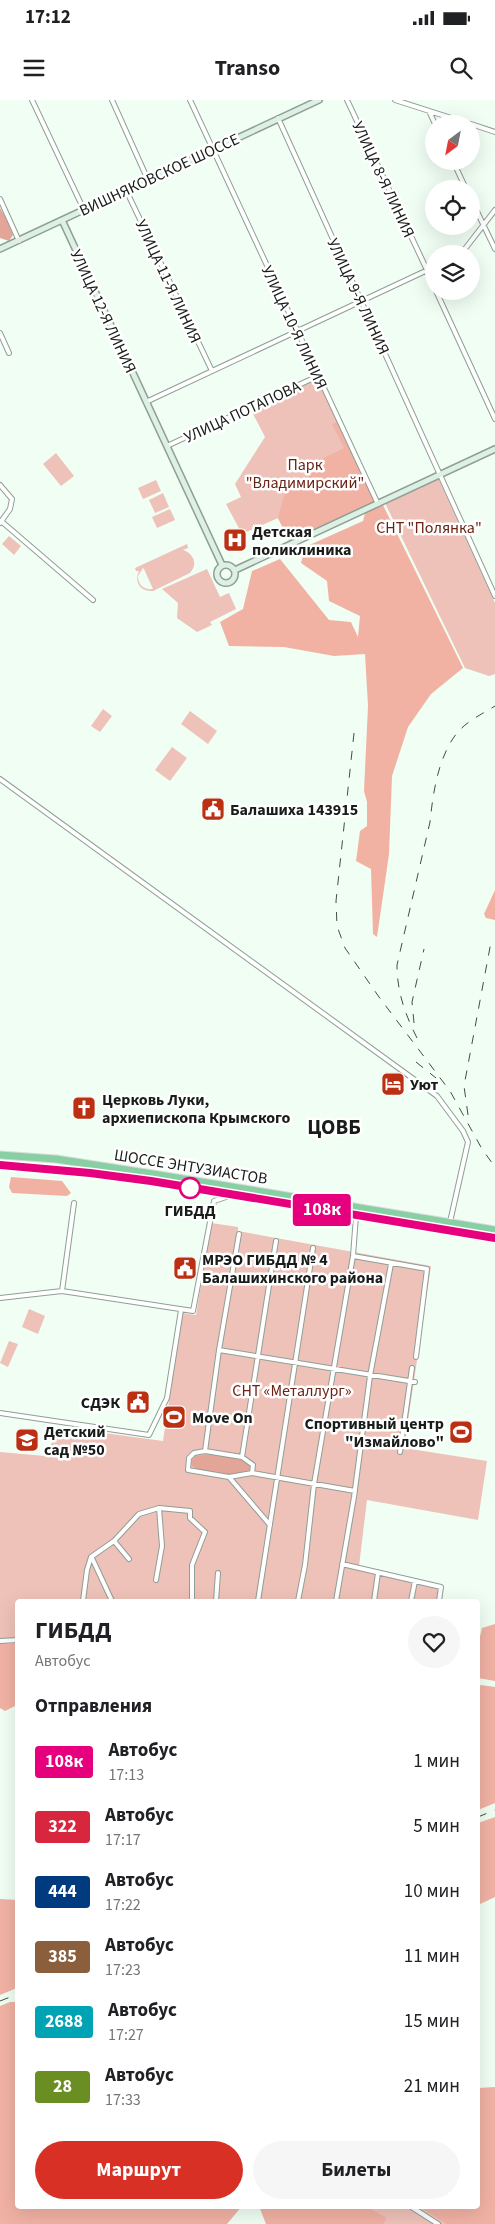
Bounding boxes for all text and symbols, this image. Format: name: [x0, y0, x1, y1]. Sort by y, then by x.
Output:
text: 17:12: [25, 4, 71, 31]
text: Transo: [215, 52, 280, 84]
icon: menu: [20, 54, 48, 82]
icon: search: [447, 54, 475, 82]
north arrow: [425, 115, 480, 170]
map controls: [425, 115, 480, 300]
street label: УЛИЦА 8-Я ЛИНИЯ: [347, 118, 420, 241]
street label: ВИШНЯКОВСКОЕ ШОССЕ: [76, 128, 243, 222]
button: locate: [425, 180, 480, 235]
street label: УЛИЦА 11-Я ЛИНИЯ: [130, 216, 206, 347]
street label: УЛИЦА 9-Я ЛИНИЯ: [322, 235, 395, 358]
button: layers: [425, 245, 480, 300]
street label: УЛИЦА 12-Я ЛИНИЯ: [65, 246, 141, 377]
street label: УЛИЦА 10-Я ЛИНИЯ: [256, 262, 332, 393]
street label: УЛИЦА ПОТАПОВА: [181, 375, 305, 449]
park label: Парк "Владимирский": [246, 454, 364, 494]
park label: СНТ "Полянка": [376, 517, 482, 539]
place label: Детская поликлиника: [252, 521, 352, 561]
hospital icon: Детская поликлиника: [222, 527, 248, 553]
public building icon: Балашиха 143915: [200, 796, 226, 822]
place label: Балашиха 143915: [230, 799, 358, 821]
hotel icon: Уют: [380, 1071, 406, 1097]
place label: Уют: [410, 1074, 438, 1096]
place label: Церковь Луки, архиепископа Крымского: [102, 1089, 290, 1129]
church icon: Церковь Луки, архиепископа Крымского: [71, 1095, 97, 1121]
district label: ЦОВБ: [307, 1112, 361, 1142]
street label: ШОССЕ ЭНТУЗИАСТОВ: [113, 1144, 269, 1190]
marker: ГИБДД: [179, 1177, 201, 1199]
line badge: 108к: [287, 1194, 357, 1226]
text: 108к: [303, 1197, 341, 1222]
place label: ГИБДД: [165, 1200, 216, 1222]
place label: МРЭО ГИБДД № 4 Балашихинского района: [202, 1249, 383, 1289]
public building icon: МРЭО ГИБДД № 4 Балашихинского района: [172, 1255, 198, 1281]
park label: СНТ «Металлург»: [232, 1380, 352, 1402]
public building icon: СДЭК: [125, 1389, 151, 1415]
place label: СДЭК: [81, 1392, 120, 1414]
sports icon: Move On: [161, 1404, 187, 1430]
place label: Move On: [192, 1407, 253, 1429]
place label: Спортивный центр "Измайлово": [304, 1413, 444, 1453]
sports icon: Спортивный центр "Измайлово": [448, 1419, 474, 1445]
place label: Детский сад №50: [44, 1421, 106, 1461]
school or university icon: Детский сад №50: [14, 1427, 40, 1453]
text: ГИБДД: [35, 1613, 111, 1648]
button: heart: [408, 1616, 460, 1668]
text: Автобус: [35, 1650, 91, 1672]
text: Отправления: [35, 1693, 152, 1720]
text: Автобус: [108, 1737, 177, 1764]
text: 1 мин: [413, 1748, 460, 1775]
text: 108к: [45, 1749, 83, 1774]
text: 17:13: [108, 1764, 144, 1786]
text: Автобус: [105, 1802, 174, 1829]
text: 5 мин: [413, 1813, 460, 1840]
text: 322: [48, 1814, 77, 1839]
text: 17:17: [105, 1829, 141, 1851]
text: Автобус: [105, 1867, 174, 1894]
text: 10 мин: [404, 1878, 460, 1905]
text: 444: [48, 1879, 77, 1904]
text: 17:22: [105, 1894, 141, 1916]
text: Автобус: [105, 1932, 174, 1959]
text: 11 мин: [404, 1943, 460, 1970]
text: 385: [48, 1944, 77, 1969]
text: 17:23: [105, 1959, 141, 1981]
text: Автобус: [108, 1997, 177, 2024]
text: 15 мин: [404, 2008, 460, 2035]
text: 2688: [45, 2009, 83, 2034]
text: 17:27: [108, 2024, 144, 2046]
text: Автобус: [105, 2062, 174, 2089]
text: 21 мин: [404, 2073, 460, 2100]
text: 28: [53, 2074, 72, 2099]
text: 17:33: [105, 2089, 141, 2111]
button: Маршрут: [35, 2141, 243, 2199]
button: Билеты: [253, 2141, 460, 2199]

